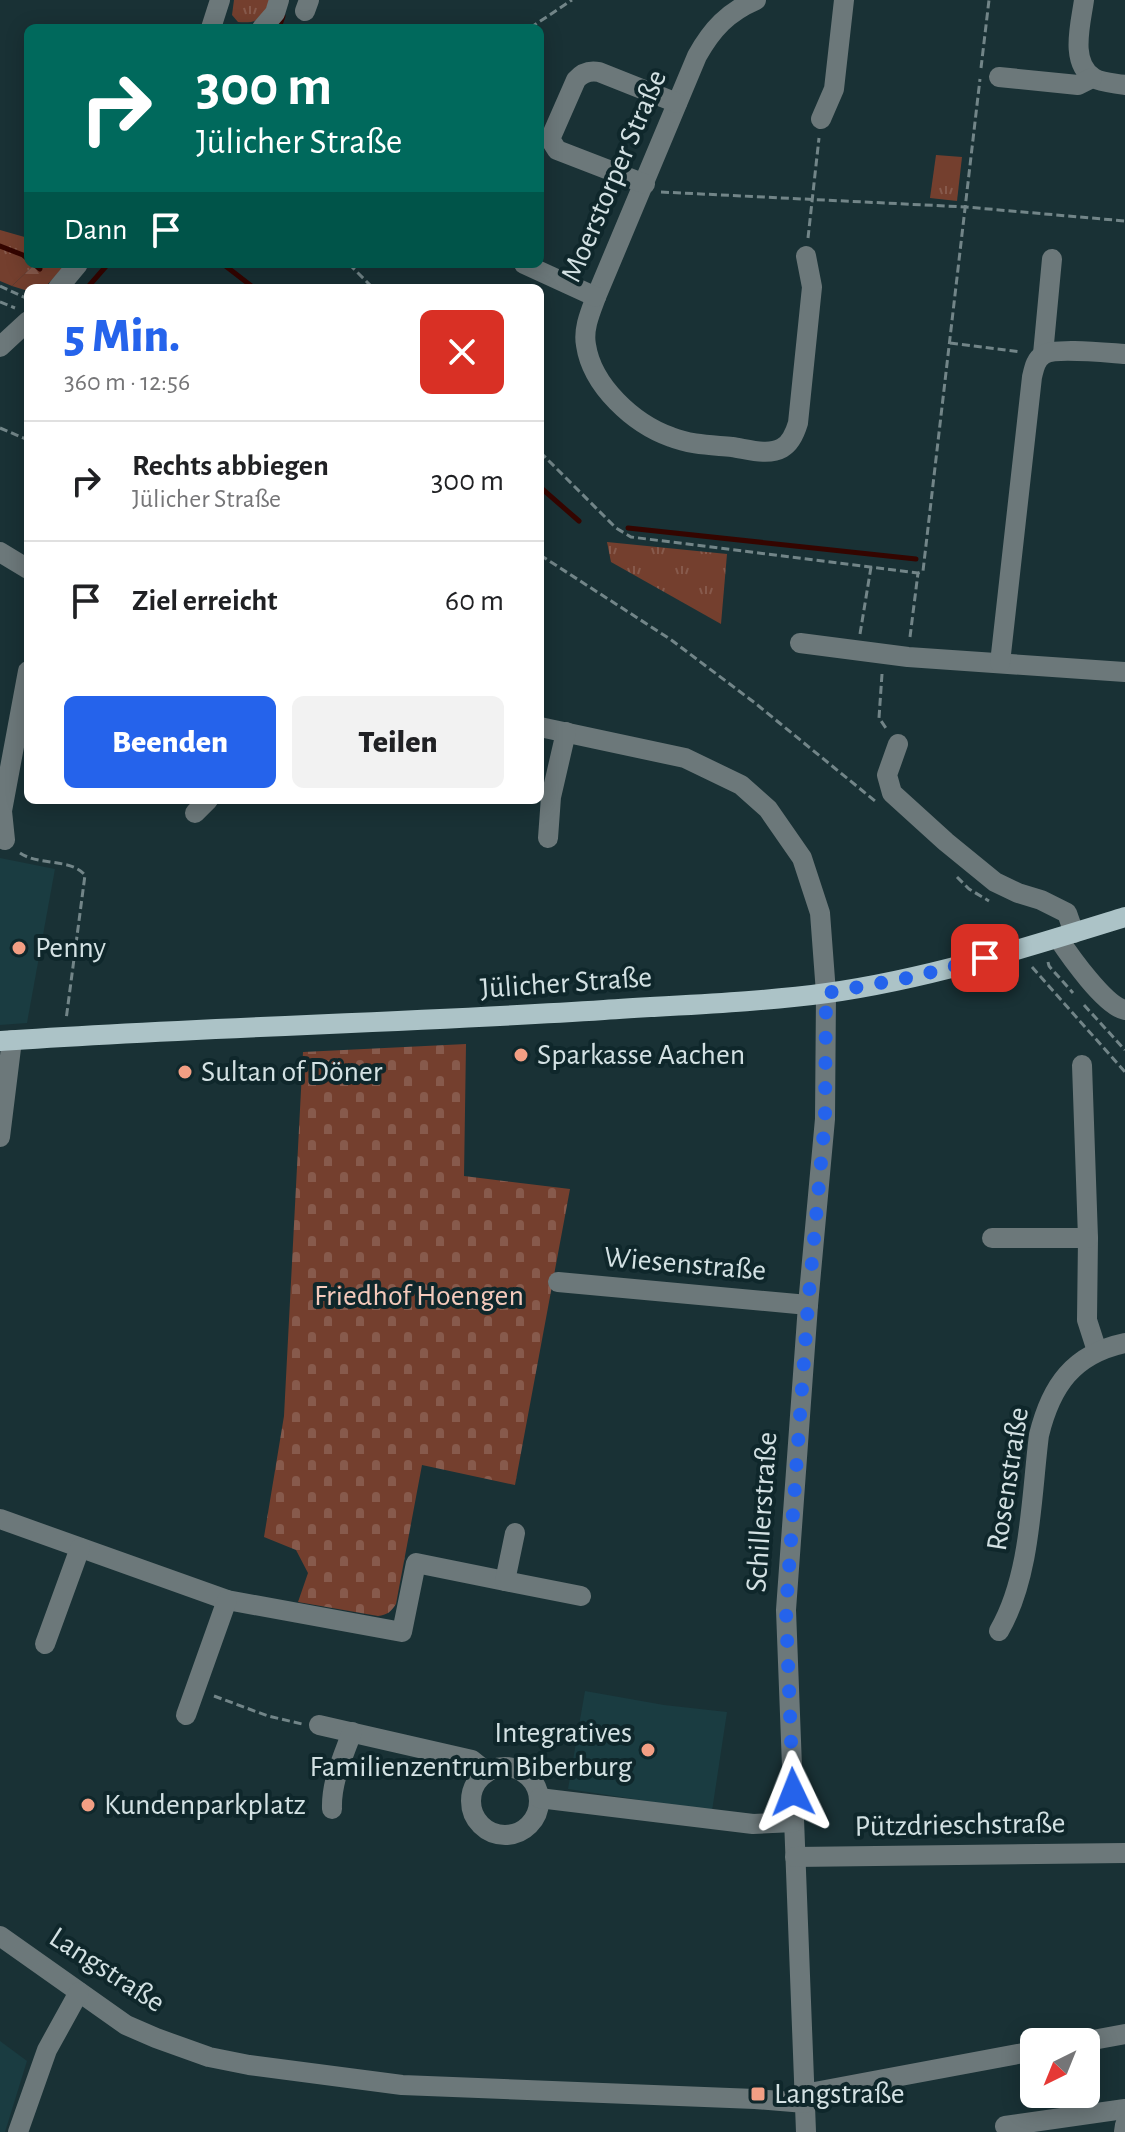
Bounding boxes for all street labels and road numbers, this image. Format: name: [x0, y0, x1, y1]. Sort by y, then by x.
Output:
street label: Moerstorper Straße: [556, 66, 672, 286]
street label: Jülicher Straße: [479, 962, 653, 1004]
street label: Wiesenstraße: [603, 1242, 767, 1286]
street label: Rosenstraße: [982, 1405, 1034, 1553]
street label: Schillerstraße: [741, 1431, 783, 1593]
street label: Pützdrieschstraße: [854, 1808, 1066, 1842]
street label: Langstraße: [44, 1922, 170, 2018]

